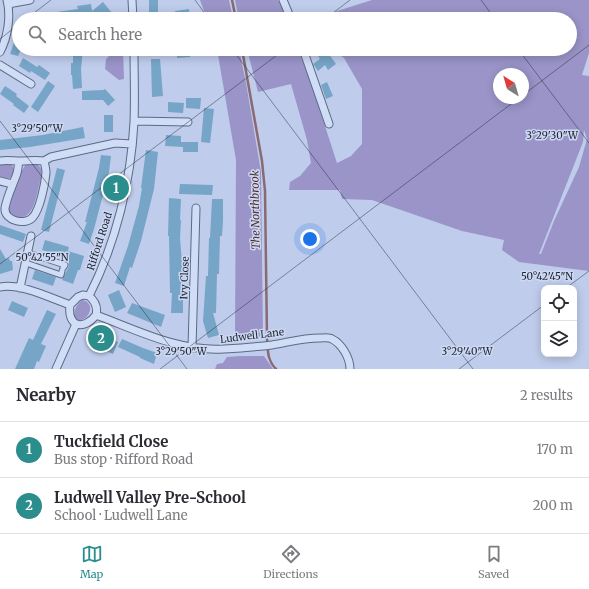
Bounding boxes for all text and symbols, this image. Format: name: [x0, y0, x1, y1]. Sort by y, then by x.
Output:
search box: [12, 12, 577, 56]
icon: search: [26, 23, 48, 45]
text: Search here: [58, 25, 142, 44]
north arrow: [493, 68, 529, 104]
text: 3°29'50"W: [11, 122, 64, 135]
text: 3°29'30"W: [526, 129, 579, 142]
water label: The Northbrook: [247, 170, 263, 250]
pin: 1: [103, 173, 129, 203]
street label: Rifford Road: [84, 210, 115, 272]
your location: [300, 229, 320, 249]
text: 50°42'55"N: [15, 251, 69, 264]
street label: Ivy Close: [177, 256, 192, 300]
text: 50°42'45"N: [521, 270, 573, 283]
map controls: [541, 285, 577, 357]
button: locate: [541, 285, 577, 321]
button: layers: [541, 321, 577, 357]
pin: 2: [88, 323, 114, 353]
street label: Ludwell Lane: [219, 325, 285, 346]
text: 3°29'50"W: [155, 345, 208, 358]
text: 3°29'40"W: [441, 345, 494, 358]
text: Nearby: [16, 384, 76, 406]
text: 2 results: [520, 387, 573, 404]
text: Tuckfield Close: [54, 432, 168, 451]
text: 1: [26, 441, 32, 458]
text: 170 m: [536, 441, 573, 458]
text: Bus stop · Rifford Road: [54, 451, 193, 468]
text: Ludwell Valley Pre-School: [54, 488, 246, 507]
text: 2: [25, 497, 33, 514]
text: 200 m: [533, 497, 573, 514]
text: School · Ludwell Lane: [54, 507, 187, 524]
tab: Map: [80, 543, 103, 581]
tab: Directions: [263, 543, 318, 581]
tab: Saved: [478, 543, 509, 581]

